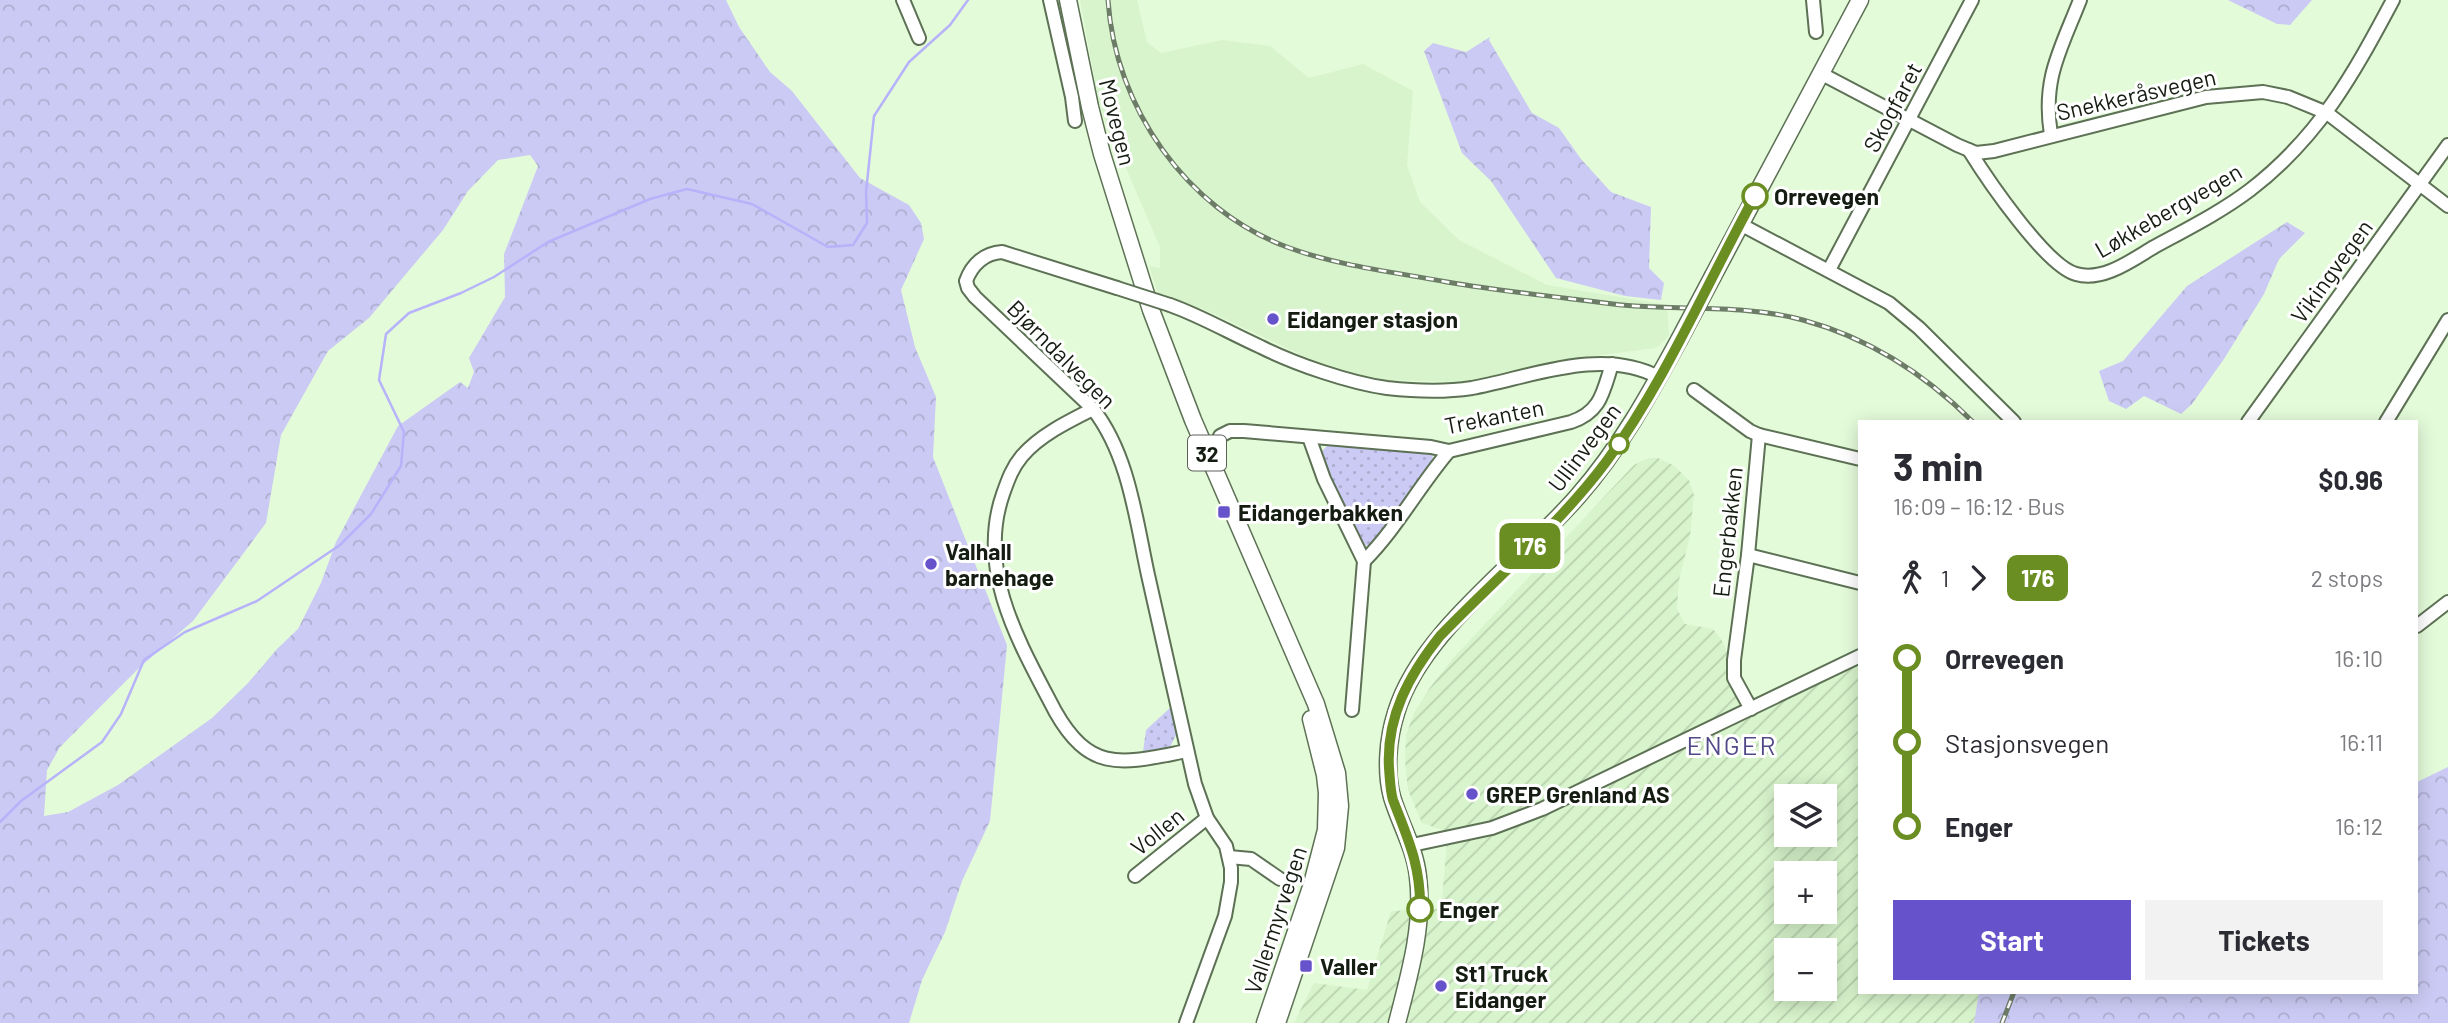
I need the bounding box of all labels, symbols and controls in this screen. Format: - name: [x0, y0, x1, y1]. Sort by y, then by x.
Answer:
- street label: Skogfaret: [1857, 57, 1927, 157]
- street label: Snekkeråsvegen: [2053, 62, 2219, 126]
- street label: Movegen: [1094, 76, 1142, 168]
- street label: Løkkebergvegen: [2090, 157, 2246, 263]
- place label: Orrevegen: [1774, 182, 1879, 210]
- marker: Orrevegen: [1742, 183, 1768, 209]
- street label: Vikingvegen: [2284, 214, 2378, 328]
- street label: Bjørndalvegen: [1002, 294, 1122, 414]
- place label: Eidanger stasjon: [1287, 305, 1458, 333]
- marker: Eidanger stasjon: [1265, 311, 1281, 327]
- street label: Trekanten: [1442, 393, 1546, 439]
- street label: Ullinvegen: [1542, 397, 1626, 497]
- unlabelled marker: [1609, 434, 1629, 454]
- road number: 32: [1188, 435, 1226, 470]
- text: 3 min: [1893, 443, 1983, 489]
- text: $0.96: [2319, 464, 2383, 495]
- street label: Engerbakken: [1706, 465, 1748, 599]
- text: 16:09 – 16:12 · Bus: [1893, 492, 2065, 520]
- place label: Eidangerbakken: [1238, 498, 1403, 526]
- marker: Eidangerbakken: [1216, 504, 1232, 520]
- line badge: 176: [1490, 523, 1570, 569]
- text: 176: [1513, 531, 1547, 560]
- place label: Valhall barnehage: [945, 537, 1054, 591]
- marker: Valhall barnehage: [923, 556, 939, 572]
- icon: walk: [1893, 559, 1931, 597]
- icon: forward: [1959, 559, 1997, 597]
- text: 176: [2021, 563, 2054, 592]
- text: 1: [1941, 564, 1949, 592]
- text: 2 stops: [2311, 564, 2383, 592]
- text: Orrevegen: [1945, 643, 2064, 674]
- text: 16:10: [2334, 644, 2383, 672]
- text: Stasjonsvegen: [1945, 727, 2109, 758]
- text: 16:11: [2339, 728, 2383, 756]
- district label: ENGER: [1687, 729, 1777, 760]
- place label: GREP Grenland AS: [1486, 780, 1670, 808]
- map controls: [1774, 784, 1837, 1001]
- button: layers: [1774, 784, 1837, 847]
- marker: GREP Grenland AS: [1464, 786, 1480, 802]
- street label: Vollen: [1125, 801, 1189, 861]
- text: Enger: [1945, 811, 2013, 842]
- text: 16:12: [2335, 812, 2383, 840]
- street label: Vallermyrvegen: [1238, 843, 1312, 997]
- button: +: [1774, 861, 1837, 924]
- place label: Enger: [1439, 895, 1499, 923]
- marker: Enger: [1407, 896, 1433, 922]
- button: Start: [1893, 900, 2131, 980]
- button: Tickets: [2145, 900, 2383, 980]
- button: −: [1774, 938, 1837, 1001]
- place label: Valler: [1320, 952, 1378, 980]
- marker: Valler: [1298, 958, 1314, 974]
- place label: St1 Truck Eidanger: [1455, 959, 1548, 1013]
- marker: St1 Truck Eidanger: [1433, 978, 1449, 994]

